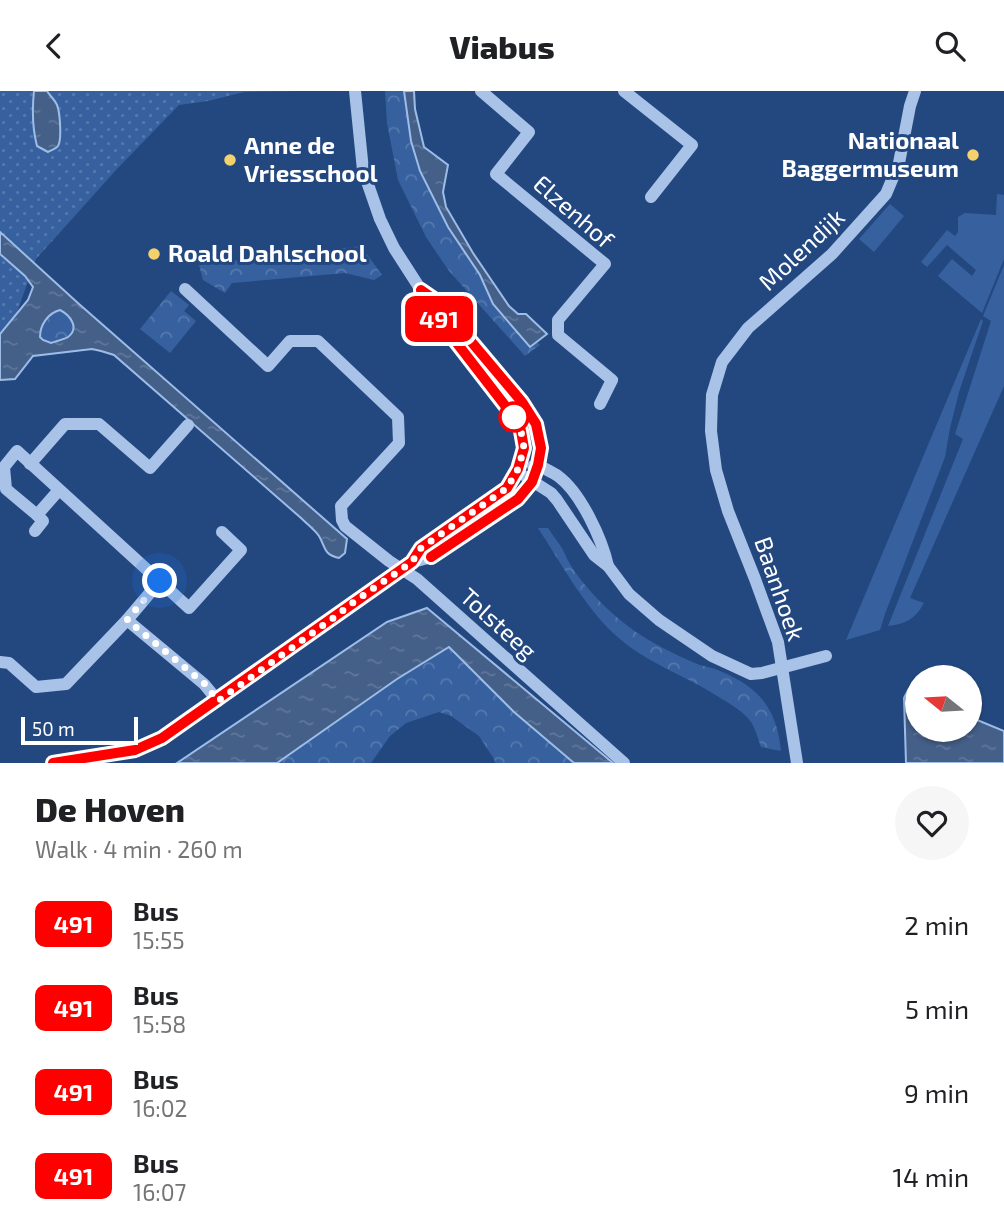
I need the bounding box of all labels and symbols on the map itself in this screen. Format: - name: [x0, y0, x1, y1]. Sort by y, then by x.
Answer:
- place label: Nationaal Baggermuseum: [781, 125, 959, 182]
- place label: Anne de Vriesschool: [244, 130, 378, 187]
- marker: Nationaal Baggermuseum: [965, 147, 981, 163]
- marker: Anne de Vriesschool: [222, 152, 238, 168]
- street label: Elzenhof: [528, 168, 620, 254]
- street label: Molendijk: [752, 202, 850, 296]
- place label: Roald Dahlschool: [168, 238, 367, 267]
- marker: Roald Dahlschool: [146, 246, 162, 262]
- line badge: 491: [399, 296, 479, 342]
- unlabelled marker: [499, 402, 529, 432]
- street label: Baanhoek: [749, 533, 812, 644]
- your location: [142, 563, 177, 598]
- street label: Tolsteeg: [455, 581, 543, 665]
- north arrow: [905, 665, 982, 742]
- scale bar: [21, 714, 138, 746]

